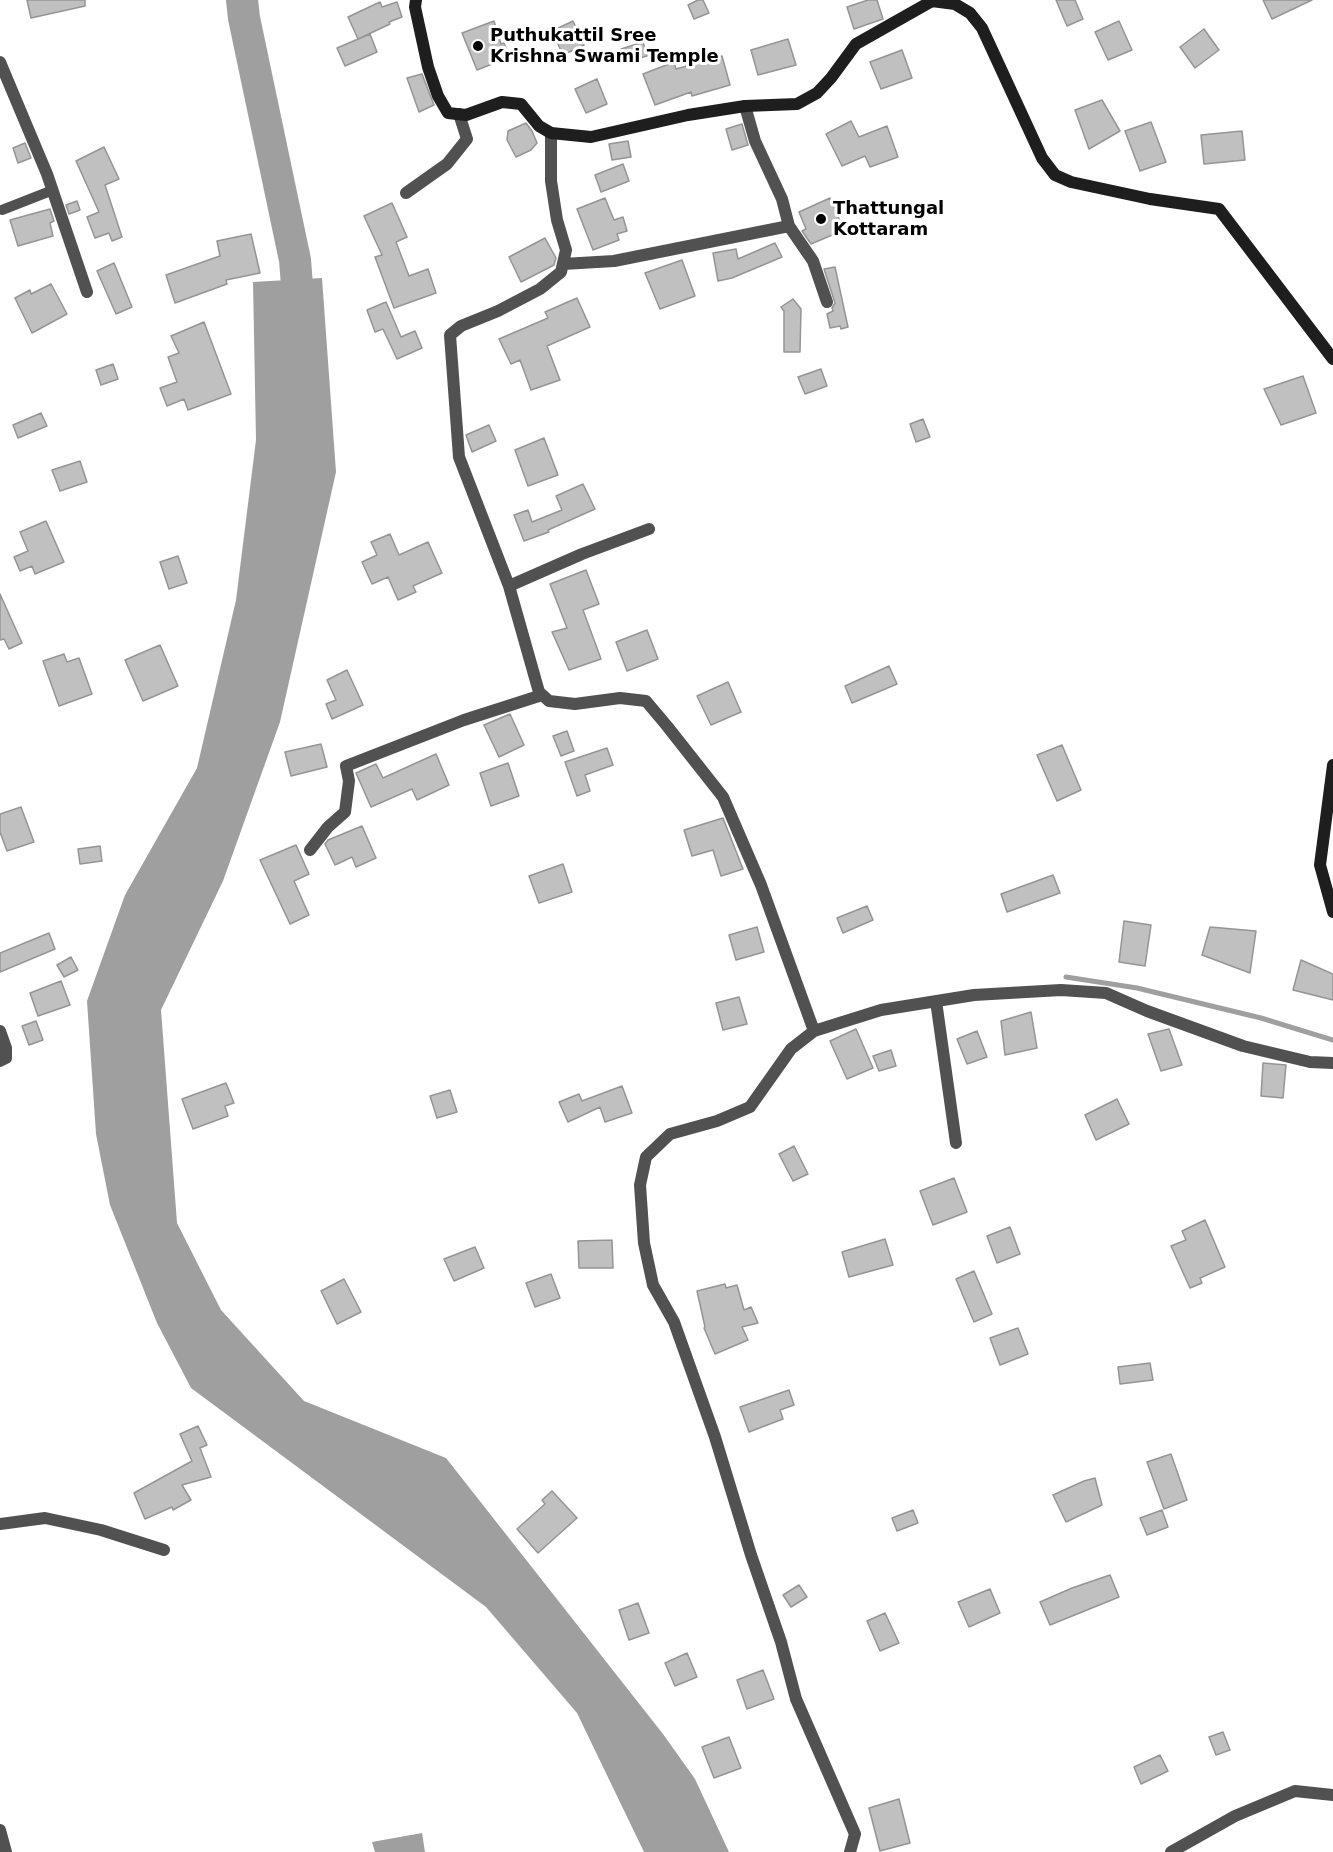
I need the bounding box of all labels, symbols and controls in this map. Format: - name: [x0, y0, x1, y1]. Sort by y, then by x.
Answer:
- place label: Puthukattil Sree Krishna Swami Temple: [490, 25, 719, 68]
- marker: Puthukattil Sree Krishna Swami Temple: [471, 39, 485, 53]
- place label: Thattungal Kottaram: [833, 198, 944, 240]
- marker: Thattungal Kottaram: [814, 212, 828, 226]

